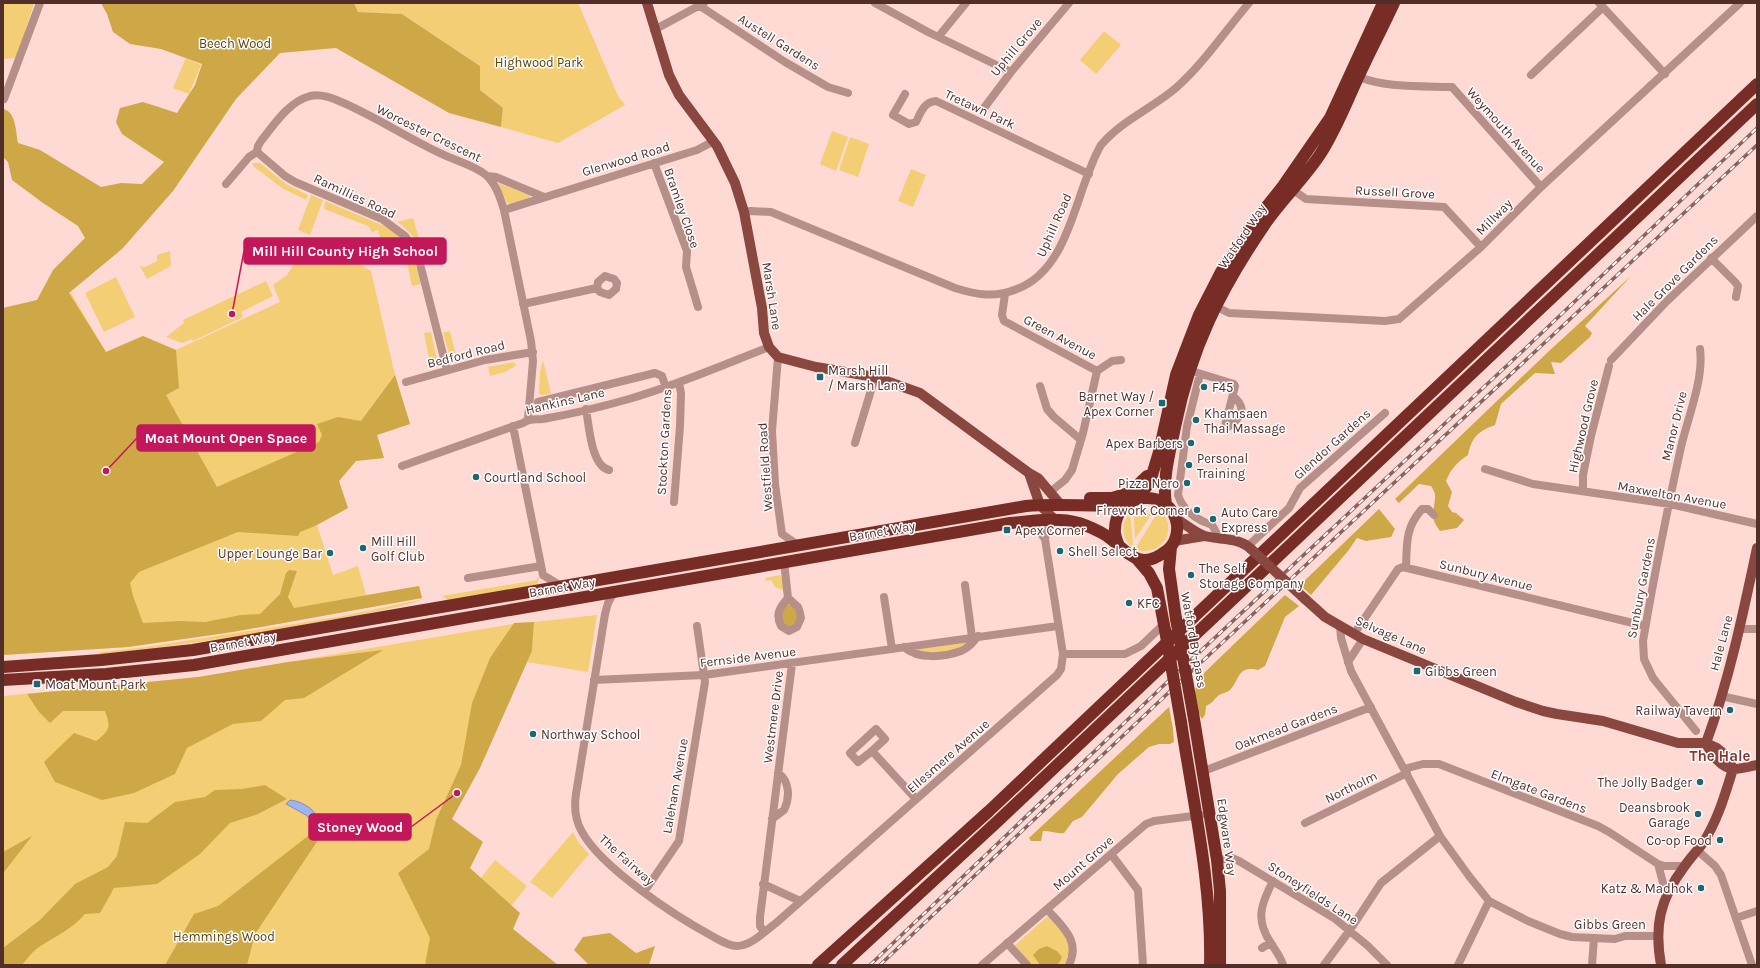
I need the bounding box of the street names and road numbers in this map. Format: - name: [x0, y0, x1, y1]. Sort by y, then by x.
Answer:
- street label: Austell Gardens: [735, 11, 823, 73]
- street label: Uphill Grove: [987, 15, 1045, 79]
- street label: Weymouth Avenue: [1464, 84, 1548, 176]
- street label: Tretawn Park: [943, 86, 1017, 132]
- street label: Worcester Crescent: [374, 101, 484, 165]
- street label: Glenwood Road: [580, 139, 672, 179]
- street label: Bramley Close: [661, 166, 703, 250]
- street label: Ramillies Road: [312, 170, 398, 222]
- street label: Russell Grove: [1355, 182, 1436, 202]
- street label: Uphill Road: [1033, 191, 1075, 259]
- street label: Millway: [1473, 196, 1515, 238]
- street label: Watford Way: [1215, 201, 1269, 271]
- street label: Hale Grove Gardens: [1629, 232, 1721, 324]
- street label: Marsh Lane: [759, 261, 785, 331]
- street label: Green Avenue: [1021, 312, 1099, 363]
- street label: Bedford Road: [426, 337, 506, 371]
- street label: Highwood Grove: [1565, 377, 1601, 474]
- street label: Hankins Lane: [524, 385, 606, 417]
- street label: Stockton Gardens: [654, 388, 674, 495]
- street label: Manor Drive: [1658, 389, 1690, 462]
- street label: Glendor Gardens: [1290, 405, 1374, 483]
- street label: Westfield Road: [754, 422, 776, 512]
- street label: Maxwelton Avenue: [1616, 478, 1728, 512]
- street label: Barnet Way: [848, 518, 916, 544]
- street label: Sunbury Gardens: [1624, 536, 1658, 640]
- street label: Sunbury Avenue: [1438, 556, 1535, 594]
- street label: Barnet Way: [528, 574, 596, 600]
- street label: Watford By-pass: [1178, 591, 1210, 689]
- street label: Selvage Lane: [1353, 613, 1429, 658]
- street label: Hale Lane: [1706, 613, 1736, 672]
- street label: Barnet Way: [209, 629, 277, 655]
- street label: Fernside Avenue: [699, 644, 797, 670]
- street label: Westmere Drive: [760, 669, 786, 764]
- street label: Oakmead Gardens: [1232, 700, 1340, 754]
- street label: Ellesmere Avenue: [904, 716, 992, 796]
- street label: Laleham Avenue: [659, 737, 691, 835]
- street label: Elmgate Gardens: [1489, 766, 1589, 816]
- street label: Northolm: [1322, 768, 1380, 806]
- street label: Edgware Way: [1214, 797, 1240, 877]
- street label: The Fairway: [596, 831, 658, 889]
- street label: Mount Grove: [1050, 832, 1117, 893]
- street label: Stoneyfields Lane: [1265, 858, 1361, 928]
- street label: Gibbs Green: [1574, 917, 1646, 932]

